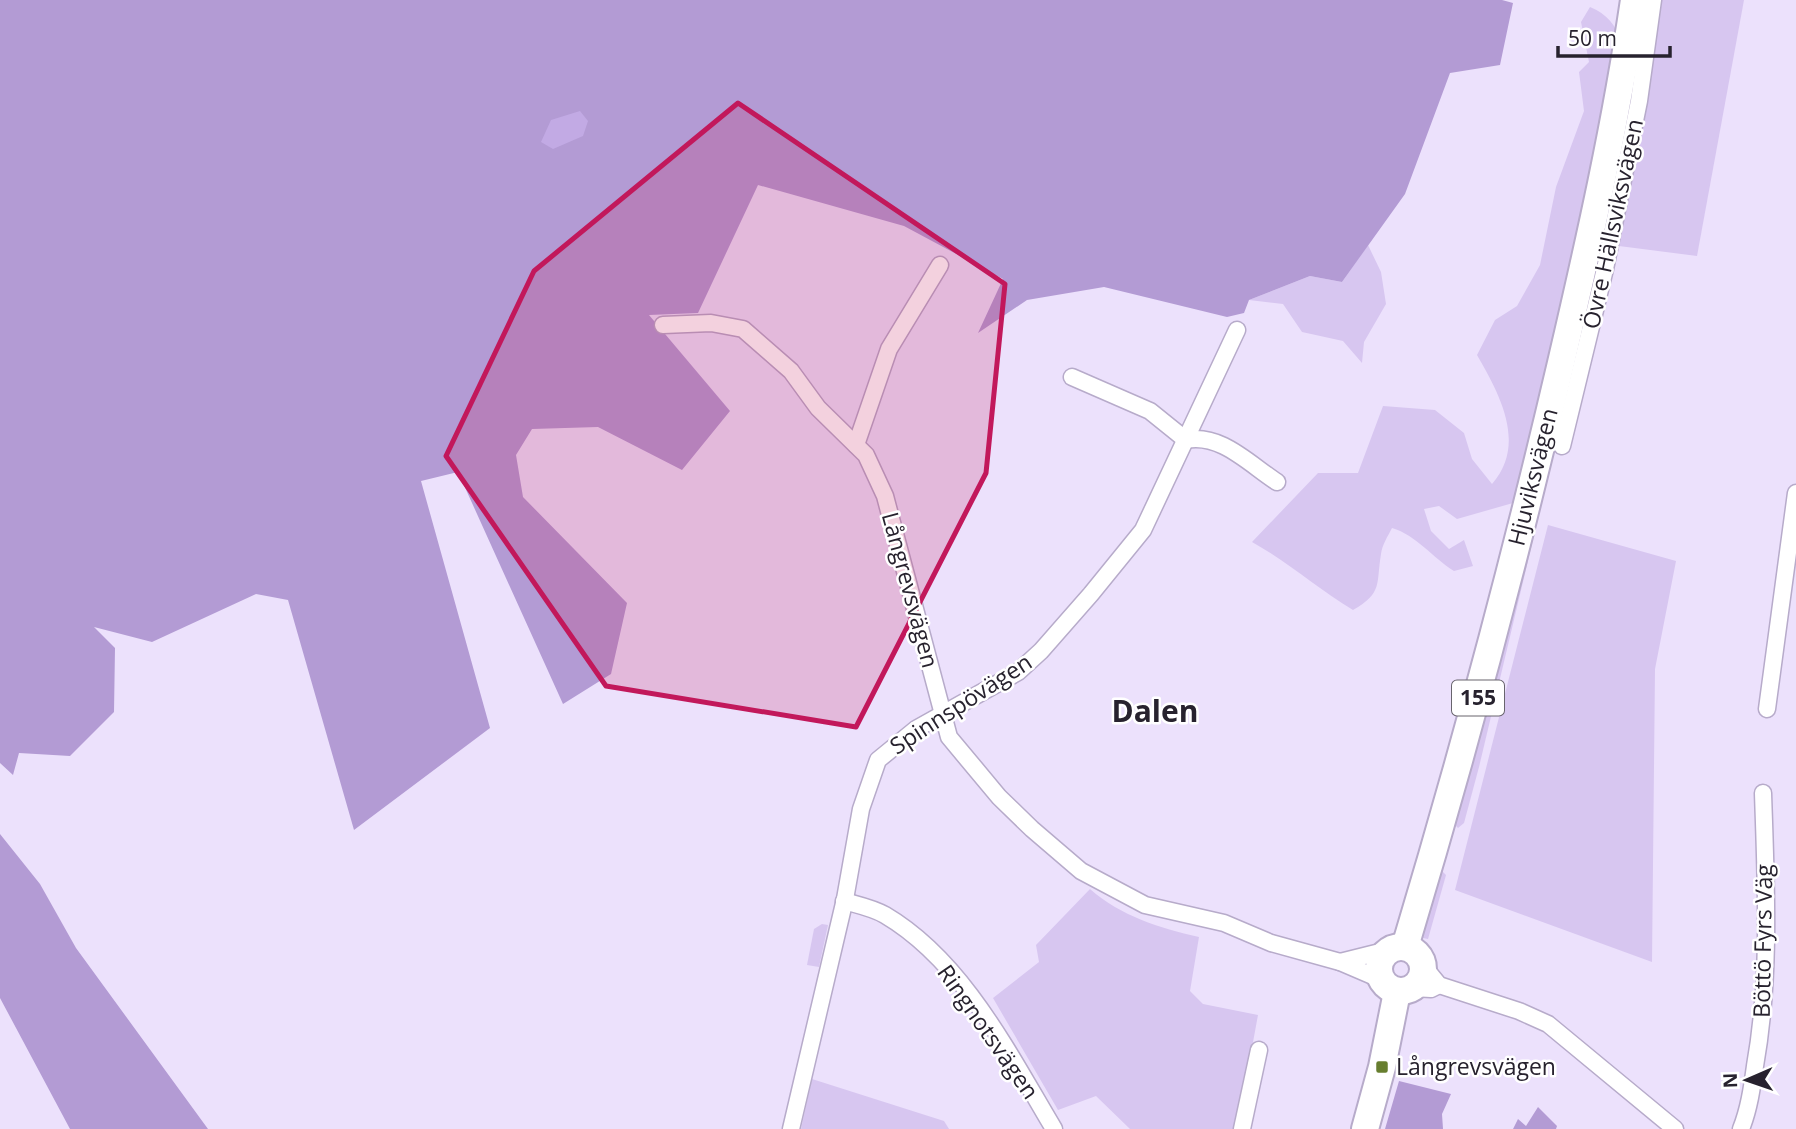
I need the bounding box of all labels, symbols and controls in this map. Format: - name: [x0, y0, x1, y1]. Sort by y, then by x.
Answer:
- scale bar: [1558, 14, 1670, 58]
- text: 50 m: [1568, 24, 1617, 52]
- street label: Övre Hällsviksvägen: [1574, 116, 1650, 332]
- street label: Hjuviksvägen: [1499, 404, 1565, 549]
- street label: Långrevsvägen: [875, 508, 947, 671]
- street label: Spinnspövägen: [883, 645, 1038, 761]
- road number: 155: [1452, 680, 1504, 716]
- district label: Dalen: [1112, 690, 1198, 731]
- street label: Böttö Fyrs Väg: [1745, 863, 1779, 1018]
- street label: Ringnotsvägen: [931, 958, 1047, 1105]
- north arrow: [1712, 1045, 1782, 1115]
- place label: Långrevsvägen: [1396, 1050, 1556, 1082]
- marker: Långrevsvägen: [1374, 1059, 1390, 1075]
- text: N: [1717, 1072, 1743, 1089]

